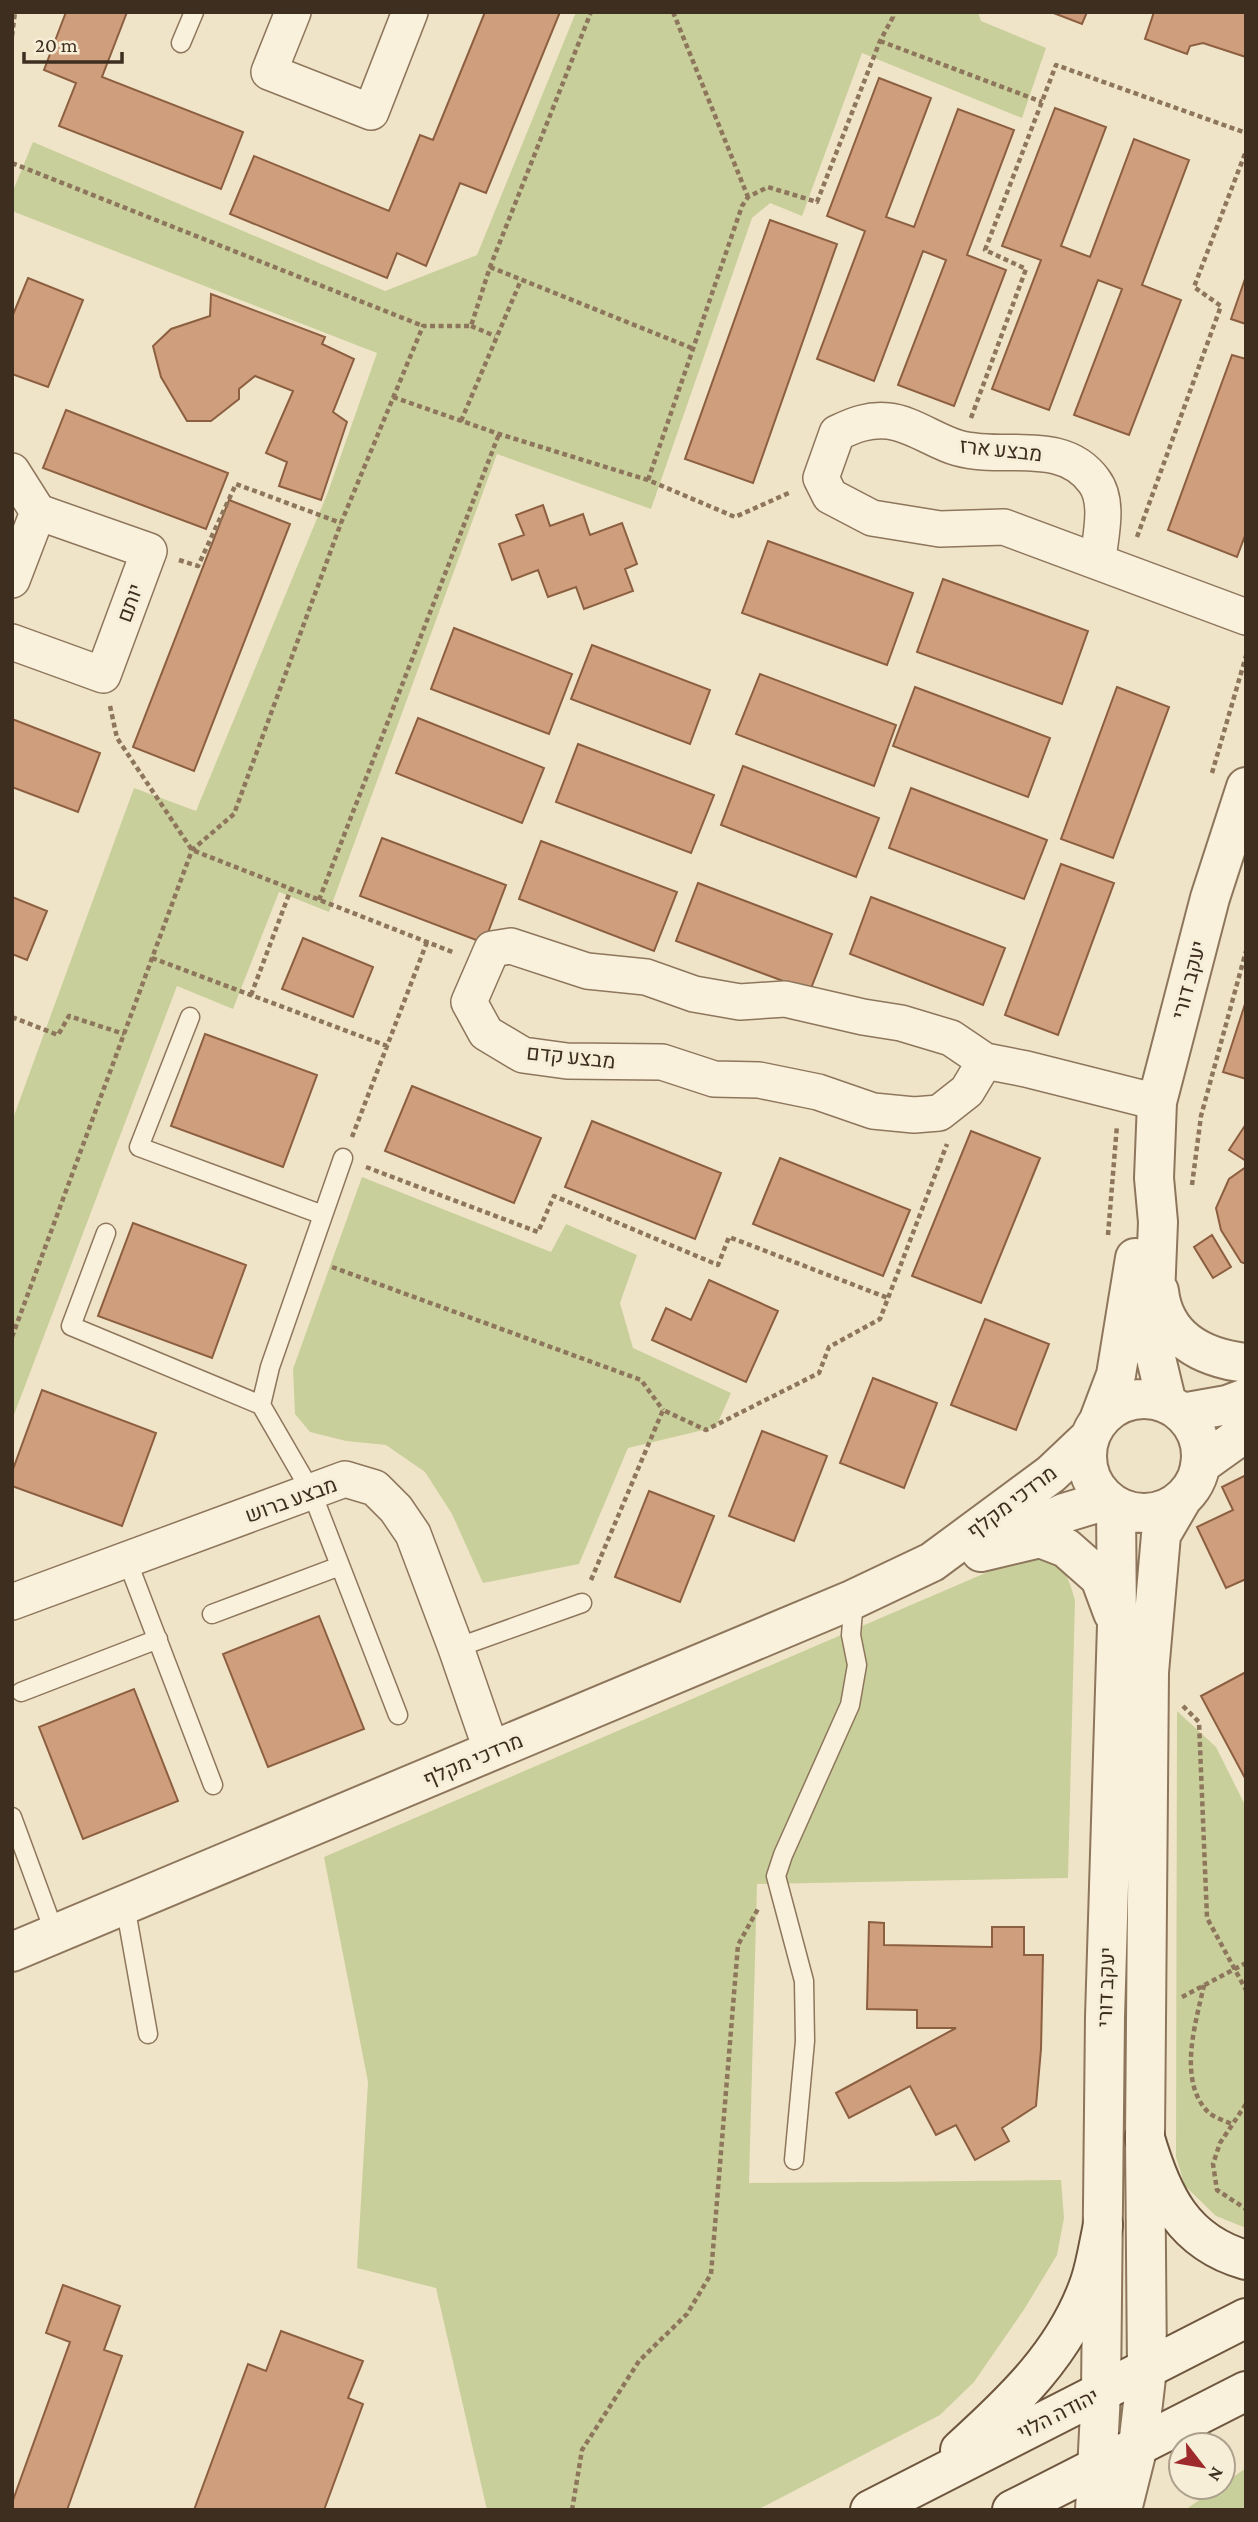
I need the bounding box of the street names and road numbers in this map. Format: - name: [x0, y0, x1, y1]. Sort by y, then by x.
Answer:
- street label: מבצע ארז: [958, 434, 1044, 466]
- street label: יותם: [112, 581, 148, 625]
- street label: יעקב דורי: [1167, 938, 1211, 1022]
- street label: מבצע קדם: [525, 1040, 617, 1074]
- street label: מרדכי מקלף: [963, 1461, 1061, 1543]
- street label: מבצע ברוש: [242, 1472, 340, 1528]
- street label: מרדכי מקלף: [420, 1728, 526, 1792]
- street label: יעקב דורי: [1093, 1946, 1119, 2028]
- street label: יהודה הלוי: [1013, 2383, 1103, 2445]

